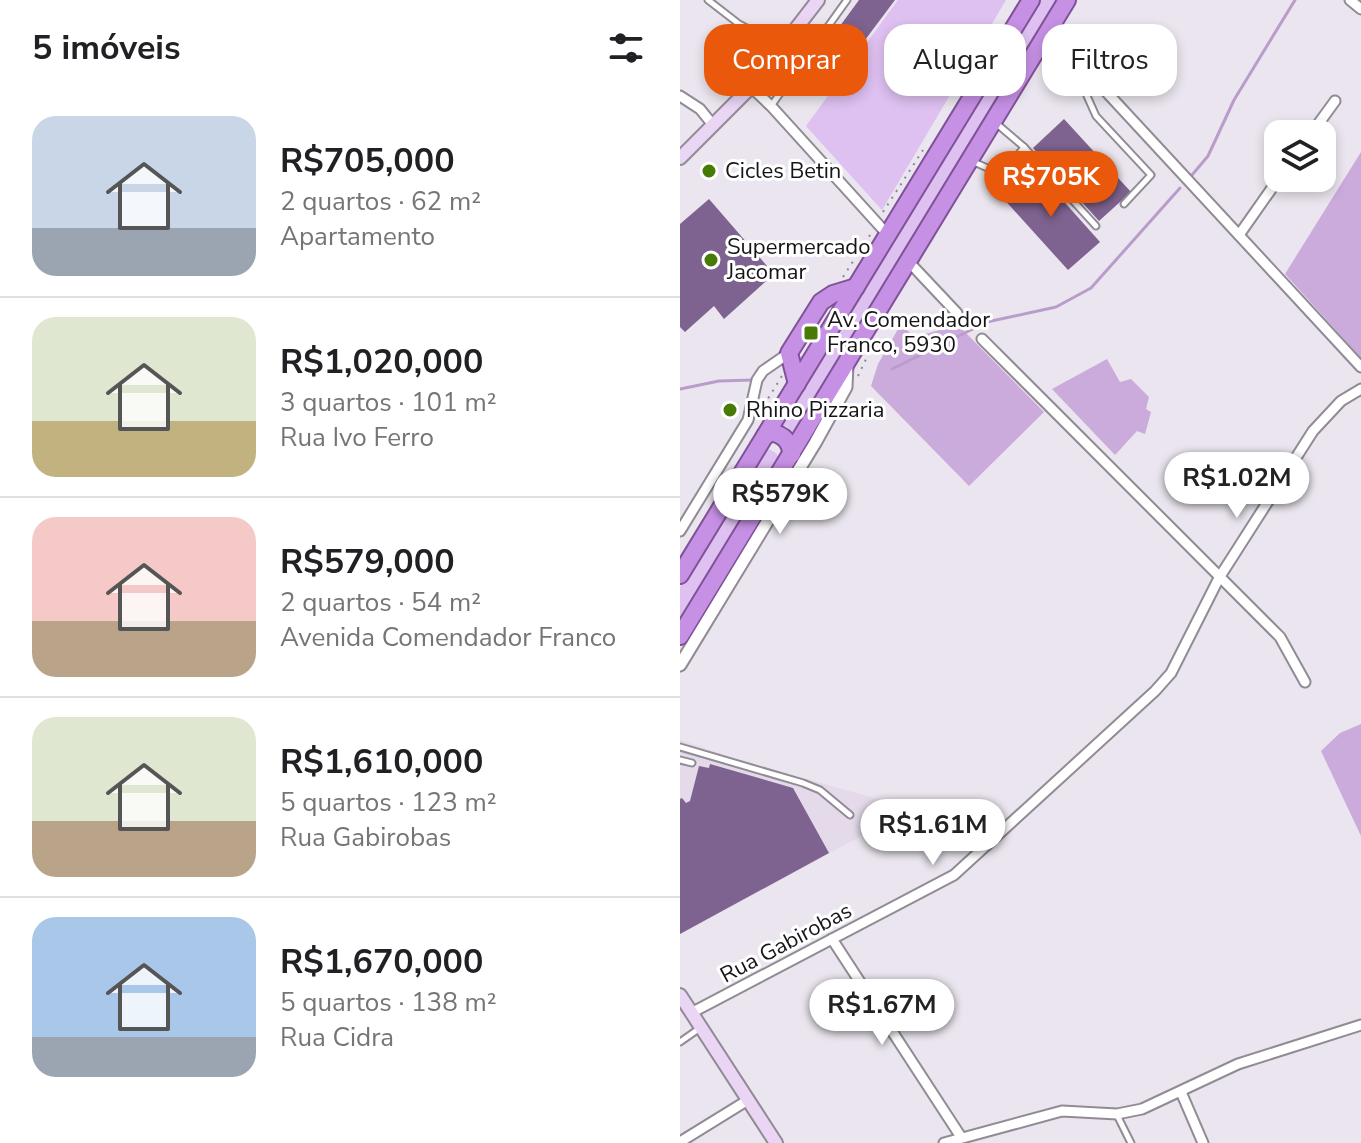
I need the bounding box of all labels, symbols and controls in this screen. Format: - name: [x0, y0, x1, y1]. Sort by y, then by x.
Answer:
- chip: Comprar: [704, 24, 868, 96]
- chip: Alugar: [884, 24, 1026, 96]
- chip: Filtros: [1042, 24, 1177, 96]
- text: 5 imóveis: [32, 25, 181, 71]
- icon: filters: [604, 26, 648, 70]
- map controls: [1264, 120, 1336, 192]
- button: layers: [1264, 120, 1336, 192]
- text: R$705,000: [280, 138, 455, 184]
- icon: home: [96, 148, 192, 244]
- pin: R$705K: [986, 151, 1116, 219]
- place label: Cicles Betin: [725, 156, 841, 186]
- text: R$705K: [1002, 159, 1100, 194]
- marker: Cicles Betin: [700, 162, 718, 180]
- text: 2 quartos · 62 m²: [280, 184, 481, 219]
- text: Apartamento: [280, 219, 435, 254]
- place label: Supermercado Jacomar: [726, 232, 870, 287]
- marker: Supermercado Jacomar: [702, 251, 720, 269]
- place label: Av. Comendador Franco, 5930: [827, 305, 990, 360]
- marker: Av. Comendador Franco, 5930: [802, 324, 820, 342]
- text: R$1,020,000: [280, 339, 483, 385]
- icon: home: [96, 349, 192, 445]
- text: 3 quartos · 101 m²: [280, 385, 497, 420]
- place label: Rhino Pizzaria: [746, 395, 884, 425]
- marker: Rhino Pizzaria: [721, 401, 739, 419]
- text: Rua Ivo Ferro: [280, 420, 434, 455]
- pin: R$1.02M: [1163, 452, 1311, 520]
- text: R$1.02M: [1182, 460, 1292, 495]
- pin: R$579K: [715, 468, 845, 536]
- text: R$579K: [731, 476, 829, 511]
- text: R$579,000: [280, 539, 455, 585]
- icon: home: [96, 549, 192, 645]
- text: 2 quartos · 54 m²: [280, 585, 481, 620]
- text: Avenida Comendador Franco: [280, 620, 616, 655]
- text: R$1,610,000: [280, 739, 483, 785]
- icon: home: [96, 749, 192, 845]
- text: 5 quartos · 123 m²: [280, 785, 497, 820]
- pin: R$1.61M: [859, 799, 1007, 867]
- text: R$1.61M: [878, 807, 988, 842]
- text: Rua Gabirobas: [280, 820, 451, 855]
- street label: Rua Gabirobas: [715, 896, 857, 990]
- text: R$1,670,000: [280, 939, 483, 985]
- icon: home: [96, 949, 192, 1045]
- pin: R$1.67M: [808, 979, 956, 1047]
- text: 5 quartos · 138 m²: [280, 985, 497, 1020]
- text: R$1.67M: [827, 987, 937, 1022]
- text: Rua Cidra: [280, 1020, 394, 1055]

